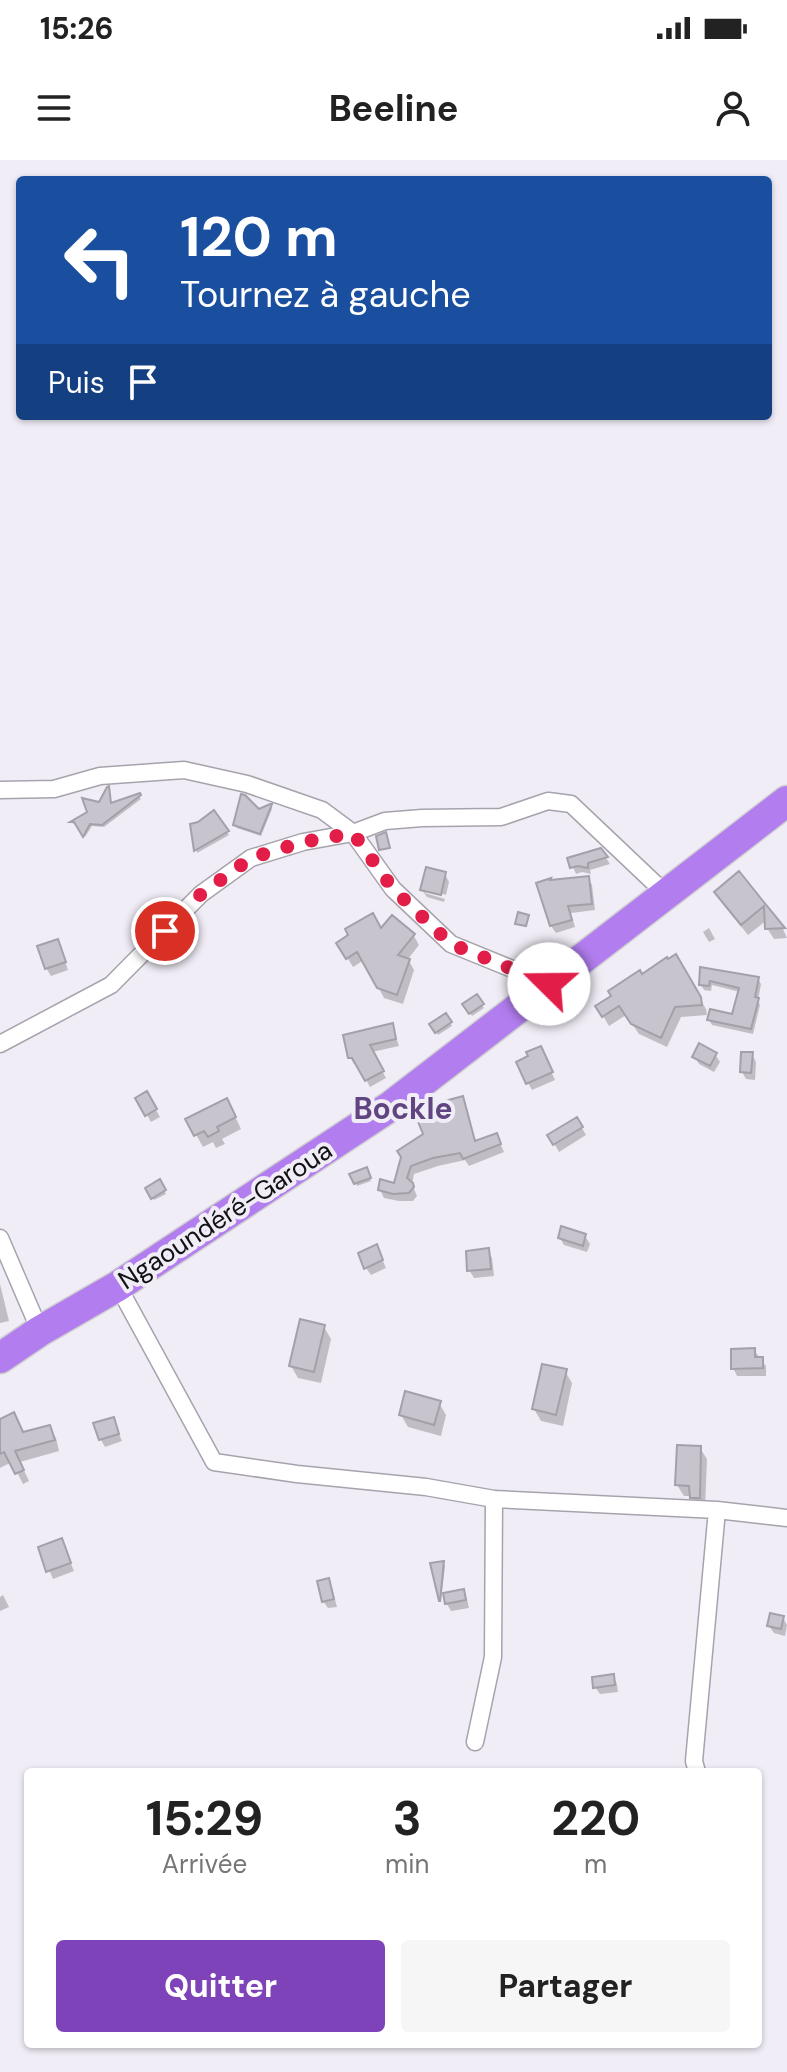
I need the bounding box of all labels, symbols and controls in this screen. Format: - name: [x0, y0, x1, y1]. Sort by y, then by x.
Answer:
- text: 15:26: [40, 9, 114, 48]
- text: Beeline: [329, 85, 458, 132]
- icon: menu: [32, 86, 76, 130]
- icon: person: [711, 86, 755, 130]
- text: 120 m: [180, 200, 338, 273]
- icon: left: [48, 208, 152, 312]
- text: Tournez à gauche: [180, 271, 471, 318]
- icon: arrive: [121, 360, 165, 404]
- text: Puis: [48, 363, 105, 402]
- pin: [131, 897, 199, 965]
- icon: arrive: [143, 909, 187, 953]
- position arrow: [507, 942, 591, 1026]
- district label: Bockle: [353, 1089, 453, 1128]
- street label: Ngaoundéré-Garoua: [112, 1133, 338, 1297]
- text: 15:29: [146, 1787, 263, 1850]
- text: 3: [393, 1787, 422, 1850]
- text: 220: [551, 1787, 640, 1850]
- text: Arrivée: [162, 1847, 247, 1881]
- text: min: [385, 1847, 429, 1881]
- text: m: [584, 1847, 607, 1881]
- button: Quitter: [56, 1940, 385, 2032]
- button: Partager: [401, 1940, 730, 2032]

